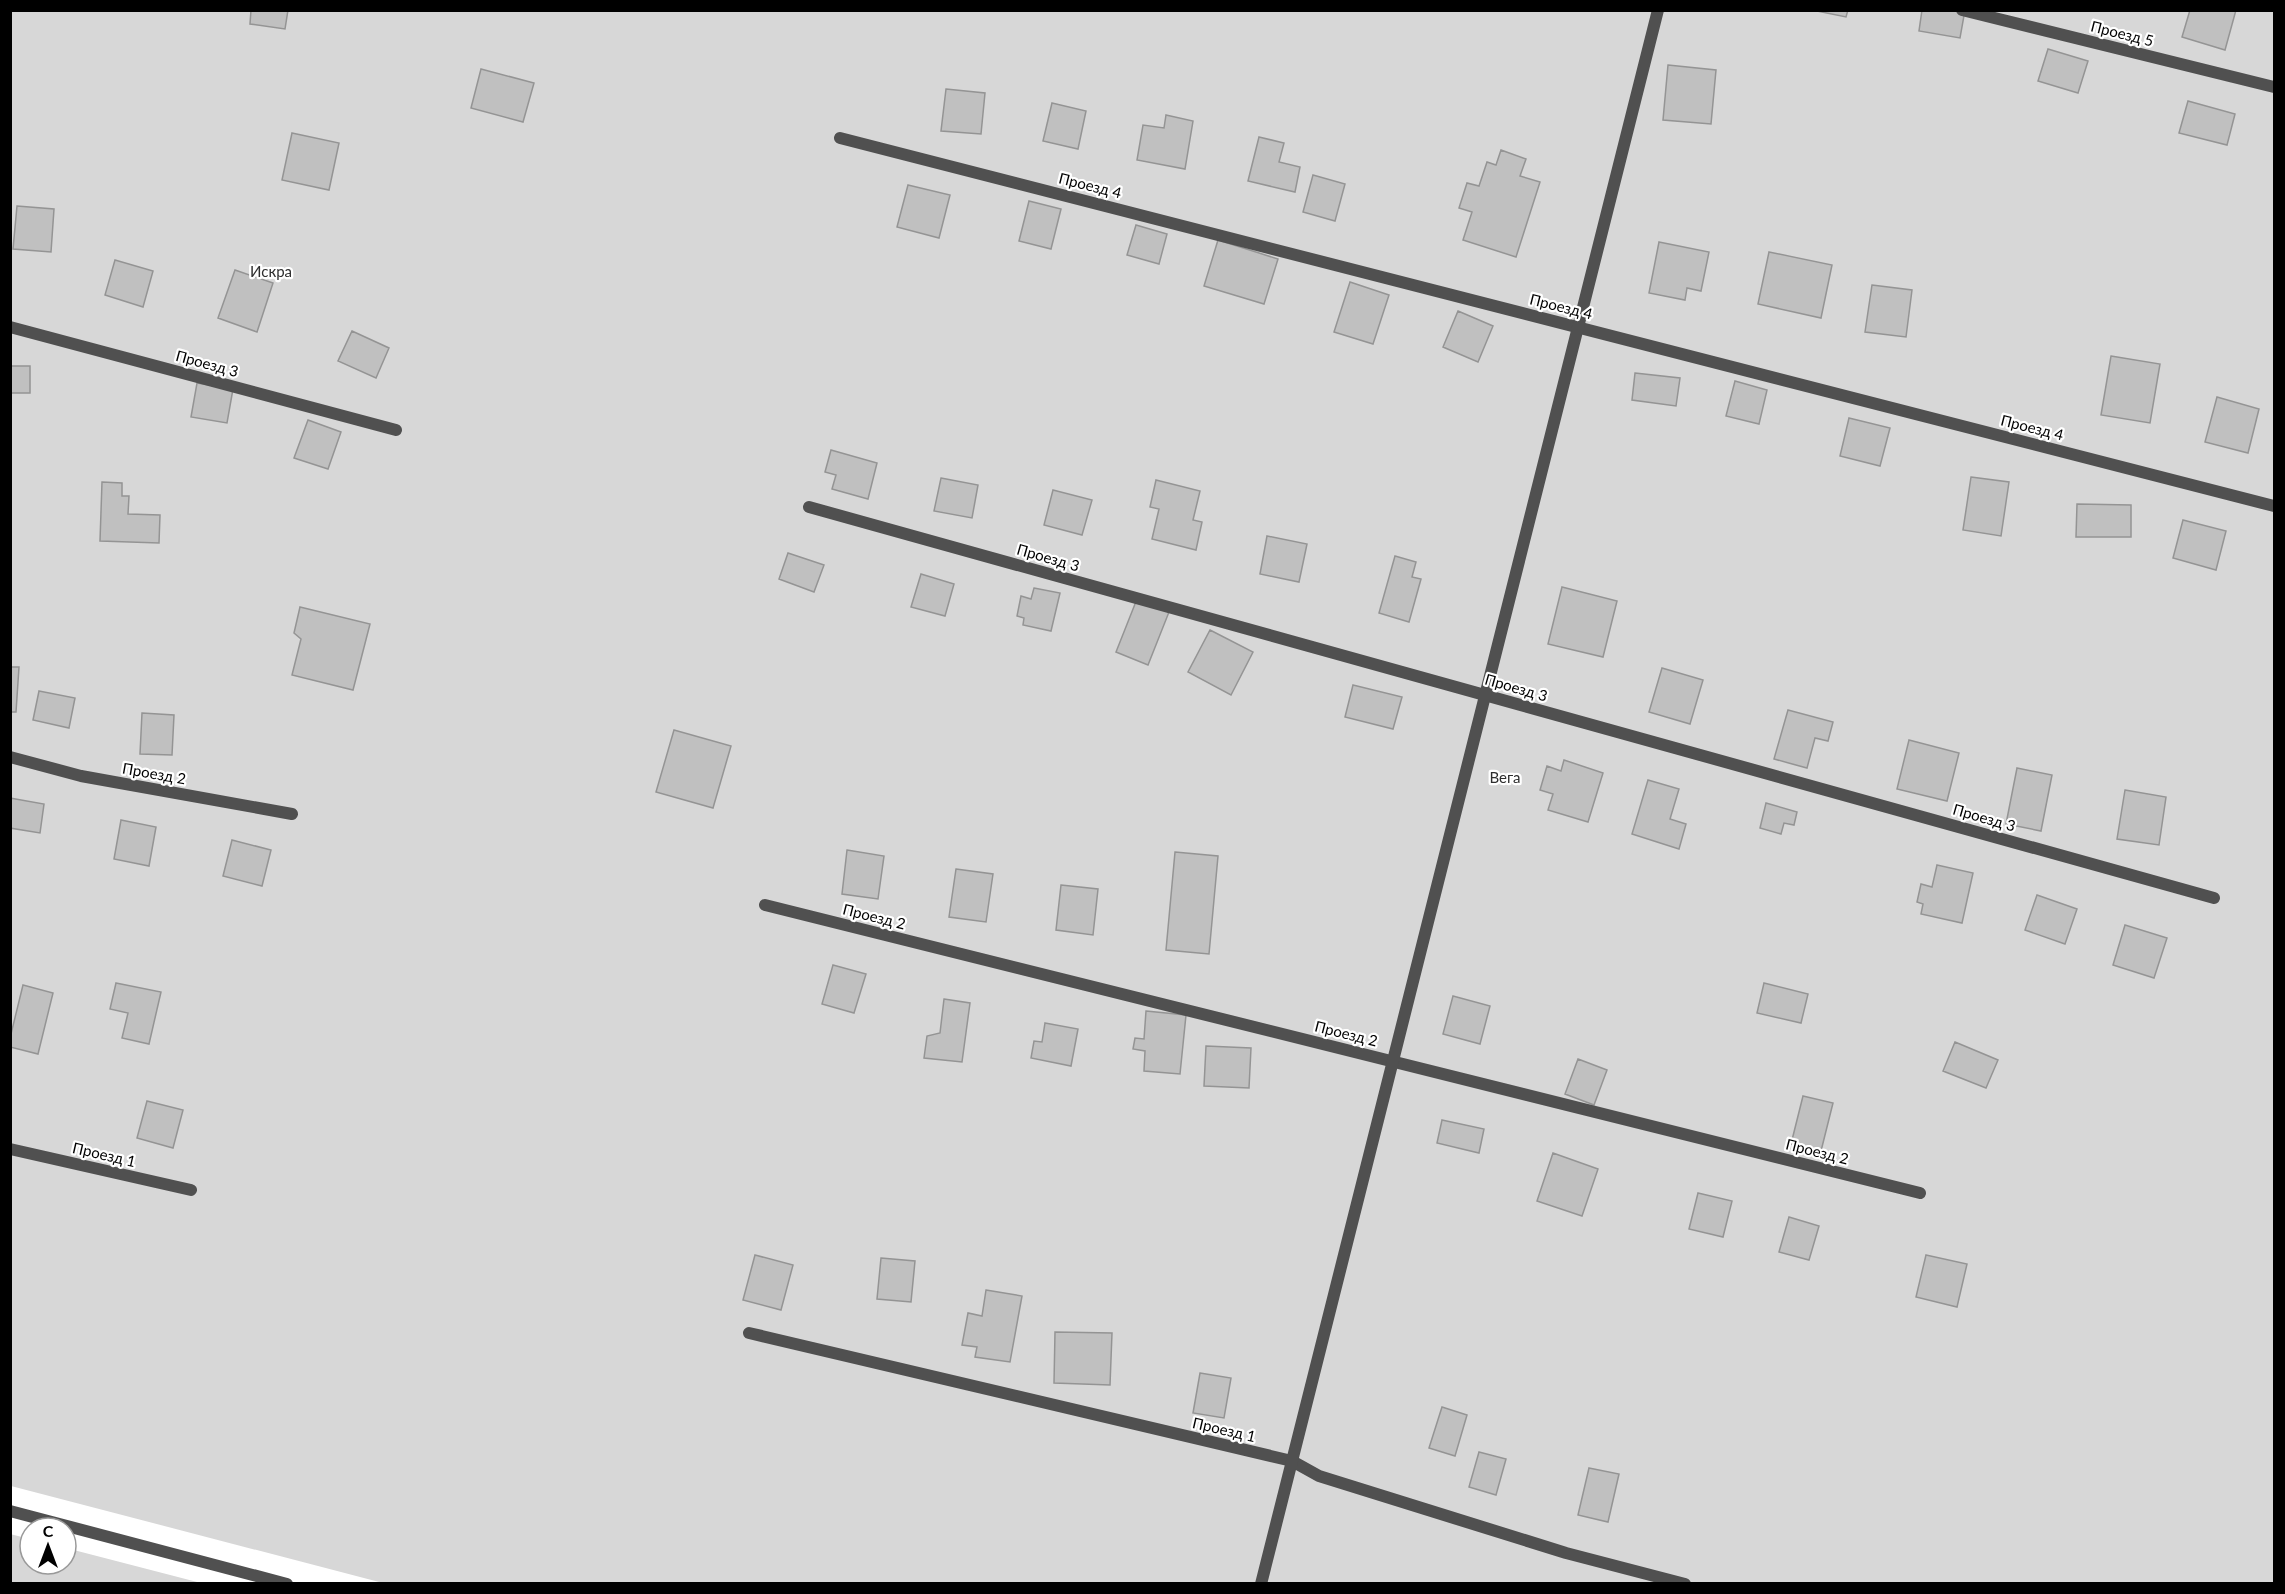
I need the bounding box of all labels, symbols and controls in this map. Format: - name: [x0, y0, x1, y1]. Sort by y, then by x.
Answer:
- street label: Проезд 5: [2089, 17, 2156, 50]
- street label: Проезд 4: [1057, 169, 1124, 202]
- park label: Искра: [250, 262, 292, 280]
- street label: Проезд 4: [1528, 290, 1595, 323]
- street label: Проезд 3: [174, 346, 241, 380]
- street label: Проезд 4: [1999, 411, 2066, 444]
- street label: Проезд 3: [1015, 540, 1082, 575]
- street label: Проезд 3: [1483, 670, 1550, 705]
- street label: Проезд 2: [121, 759, 187, 787]
- park label: Вега: [1489, 768, 1521, 786]
- street label: Проезд 3: [1951, 800, 2018, 835]
- street label: Проезд 2: [841, 900, 908, 933]
- street label: Проезд 2: [1313, 1017, 1380, 1050]
- street label: Проезд 2: [1784, 1135, 1851, 1168]
- street label: Проезд 1: [71, 1138, 138, 1170]
- street label: Проезд 1: [1191, 1413, 1258, 1445]
- north arrow: [18, 1516, 78, 1576]
- text: С: [43, 1521, 54, 1540]

